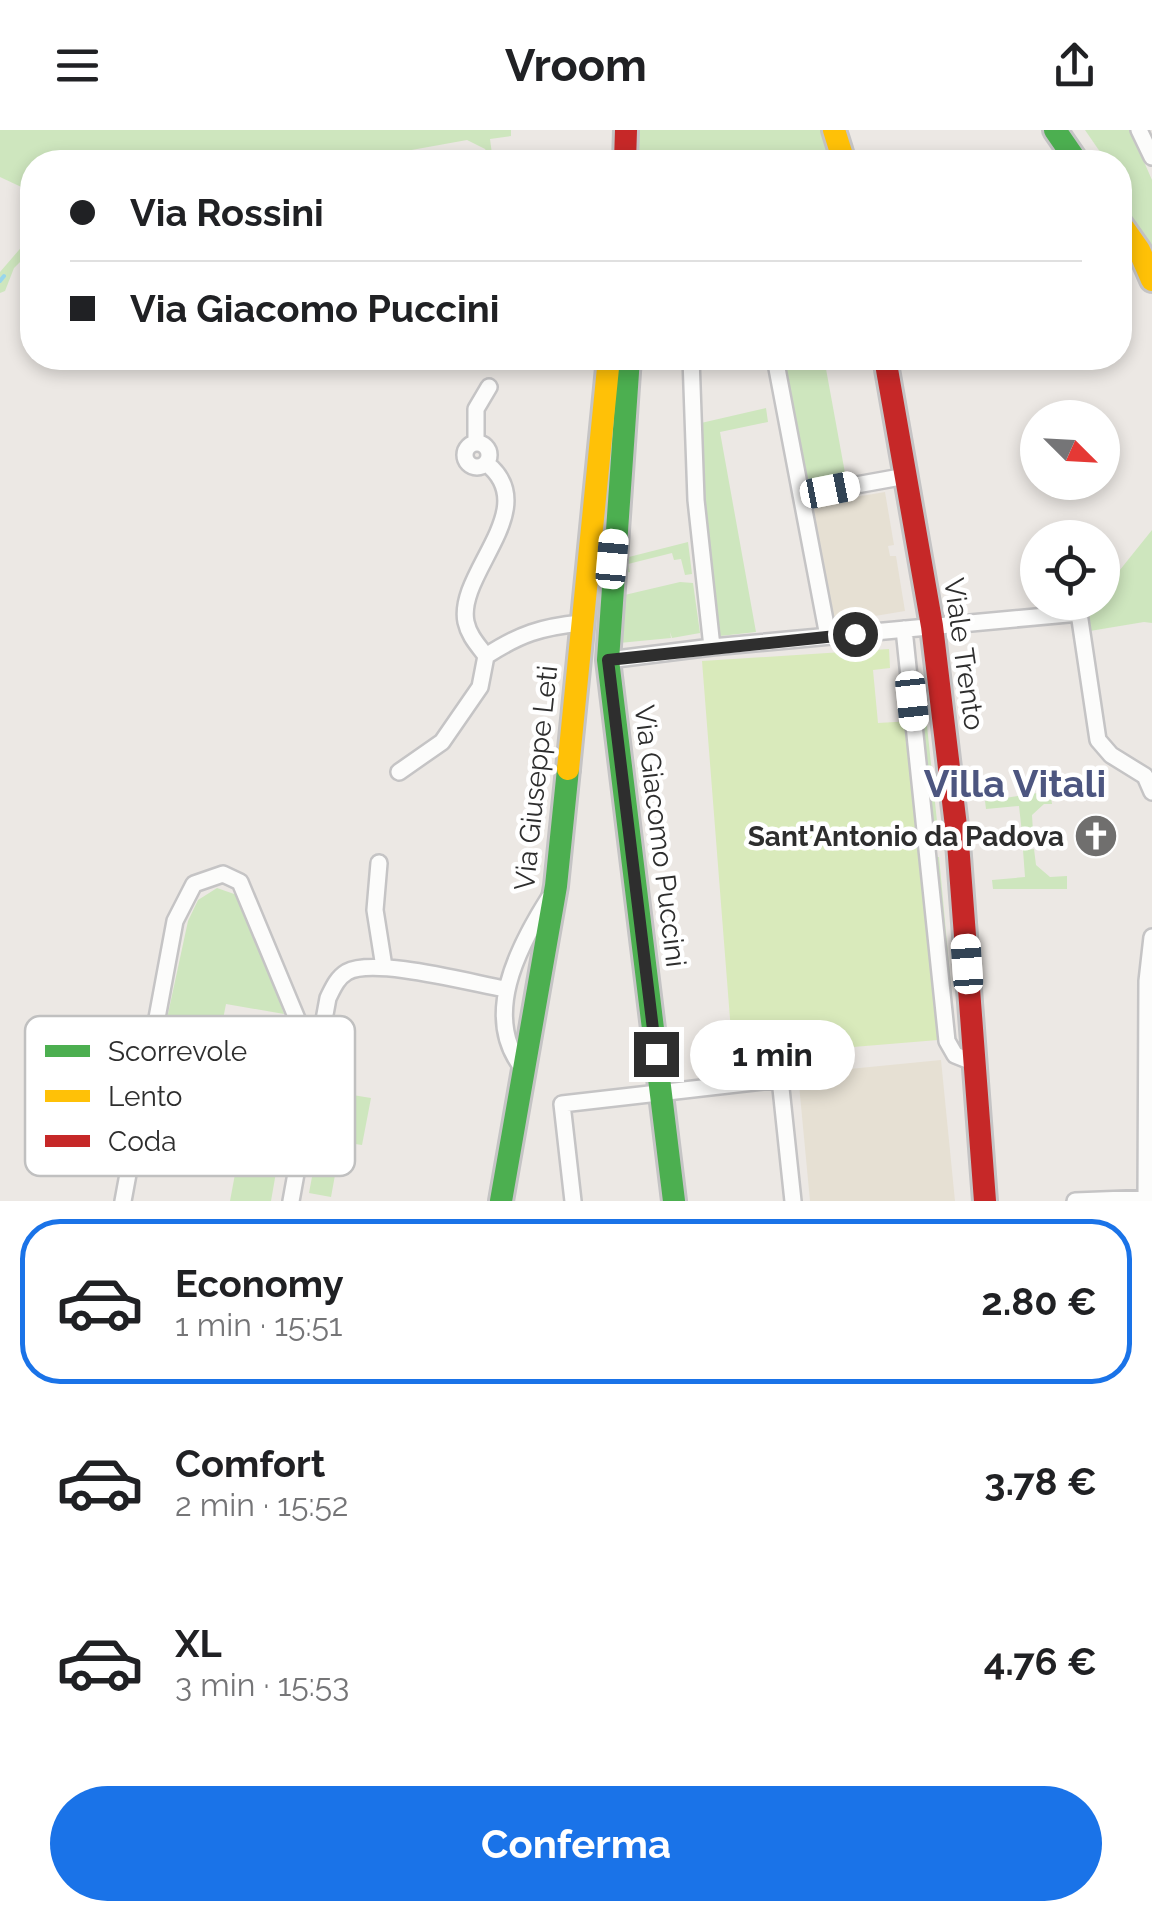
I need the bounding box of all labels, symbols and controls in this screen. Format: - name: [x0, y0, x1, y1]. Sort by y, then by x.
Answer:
- icon: menu: [50, 38, 105, 93]
- icon: share: [1047, 38, 1102, 93]
- text: Vroom: [505, 39, 647, 92]
- text: Via Rossini: [130, 190, 324, 235]
- text: Via Giacomo Puccini: [130, 286, 499, 331]
- north arrow: [1020, 400, 1120, 500]
- map controls: [1020, 400, 1120, 620]
- car: [798, 470, 862, 510]
- button: locate: [1020, 520, 1120, 620]
- car: [594, 528, 630, 590]
- street label: Viale Trento: [937, 576, 991, 732]
- route start: [833, 612, 878, 657]
- street label: Via Giuseppe Leti: [508, 664, 564, 892]
- car: [894, 670, 930, 732]
- street label: Via Giacomo Puccini: [628, 703, 692, 969]
- district label: Villa Vitali: [924, 761, 1106, 806]
- church icon: Sant'Antonio da Padova: [1073, 813, 1119, 859]
- place label: Sant'Antonio da Padova: [748, 820, 1064, 853]
- car: [950, 933, 984, 995]
- legend: [25, 1016, 355, 1176]
- callout: 1 min: [691, 1019, 856, 1089]
- route end: [634, 1032, 679, 1077]
- text: Scorrevole: [108, 1035, 247, 1068]
- text: 1 min: [732, 1036, 813, 1073]
- text: Lento: [108, 1080, 182, 1113]
- text: Coda: [108, 1125, 177, 1158]
- icon: car: [55, 1257, 145, 1347]
- text: Economy: [175, 1261, 344, 1306]
- text: 2.80 €: [981, 1279, 1097, 1324]
- text: 1 min · 15:51: [175, 1306, 343, 1343]
- icon: car: [55, 1437, 145, 1527]
- text: Comfort: [175, 1441, 325, 1486]
- text: 3.78 €: [984, 1459, 1097, 1504]
- text: 2 min · 15:52: [175, 1486, 349, 1523]
- icon: car: [55, 1617, 145, 1707]
- text: XL: [175, 1621, 222, 1666]
- text: 4.76 €: [984, 1639, 1097, 1684]
- text: 3 min · 15:53: [175, 1666, 349, 1703]
- button: Conferma: [50, 1786, 1102, 1901]

